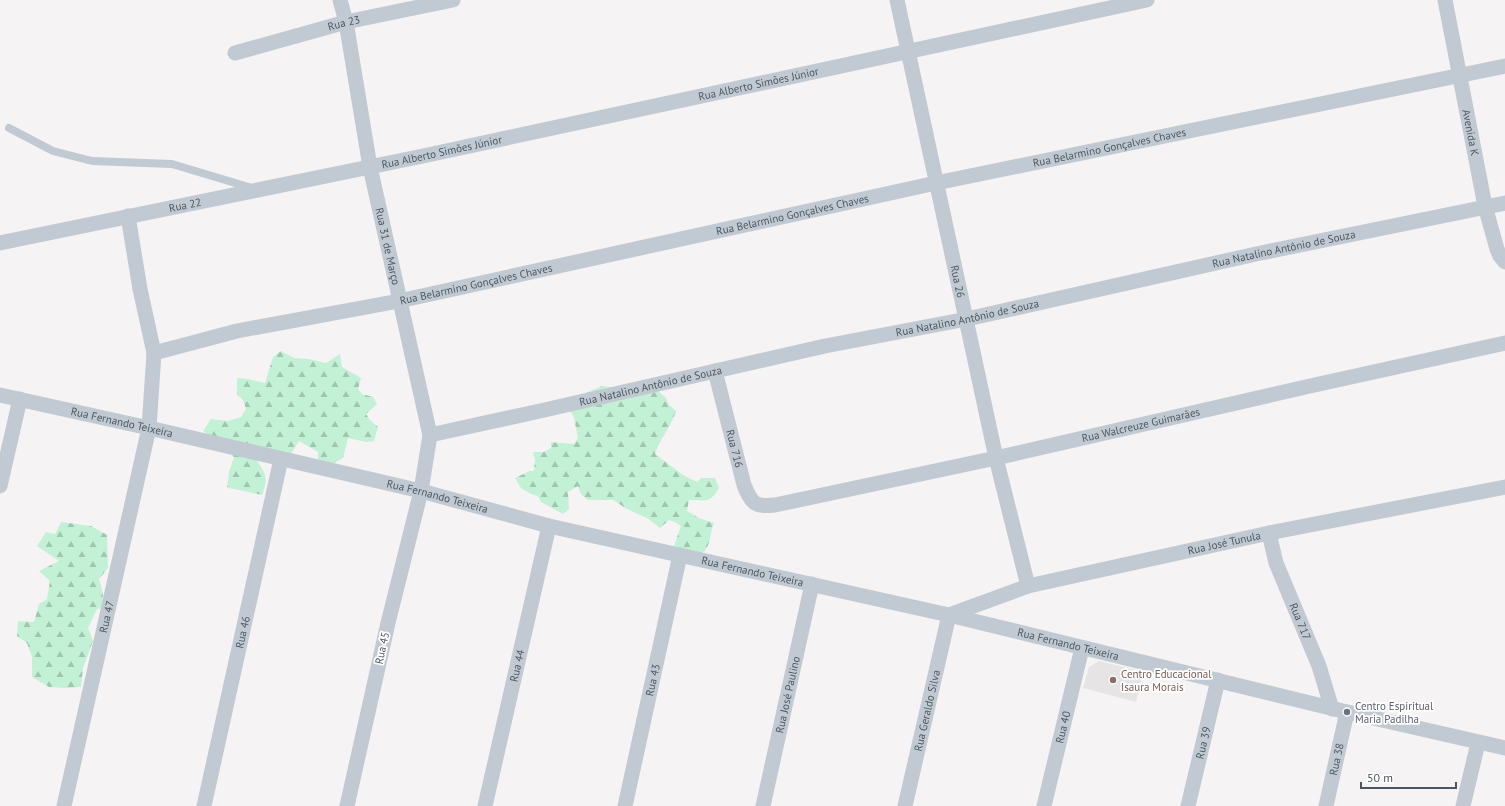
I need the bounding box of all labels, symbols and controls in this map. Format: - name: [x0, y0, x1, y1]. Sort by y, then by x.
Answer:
- street label: Rua 23: [326, 12, 361, 34]
- street label: Rua Alberto Simões Júnior: [697, 64, 820, 103]
- street label: Avenida K: [1459, 108, 1482, 157]
- street label: Rua Belarmino Gonçalves Chaves: [1032, 125, 1187, 170]
- street label: Rua Alberto Simões Júnior: [380, 132, 503, 171]
- street label: Rua Belarmino Gonçalves Chaves: [715, 191, 870, 238]
- street label: Rua 22: [168, 195, 203, 215]
- street label: Rua 31 de Março: [372, 206, 403, 286]
- street label: Rua Natalino Antônio de Souza: [1211, 227, 1357, 271]
- street label: Rua Belarmino Gonçalves Chaves: [398, 260, 554, 308]
- street label: Rua 26: [948, 264, 968, 299]
- street label: Rua Natalino Antônio de Souza: [895, 296, 1040, 339]
- street label: Rua Natalino Antônio de Souza: [578, 363, 723, 409]
- street label: Rua Fernando Teixeira: [70, 404, 174, 440]
- street label: Rua Walcreuze Guimarães: [1080, 404, 1202, 445]
- street label: Rua 716: [723, 428, 746, 469]
- street label: Rua Fernando Teixeira: [385, 476, 490, 516]
- street label: Rua José Tunula: [1186, 528, 1262, 558]
- street label: Rua Fernando Teixeira: [700, 553, 805, 589]
- street label: Rua 47: [96, 599, 117, 634]
- street label: Rua 717: [1286, 601, 1314, 642]
- street label: Rua 46: [232, 615, 253, 650]
- street label: Rua Fernando Teixeira: [1016, 625, 1120, 663]
- street label: Rua 45: [372, 631, 392, 665]
- street label: Rua 44: [507, 648, 528, 683]
- street label: Rua José Paulino: [772, 655, 803, 734]
- street label: Rua 43: [642, 662, 663, 697]
- place label: Centro Educacional Isaura Morais: [1121, 667, 1212, 694]
- street label: Rua Geraldo Silva: [911, 668, 943, 753]
- marker: Centro Educacional Isaura Morais: [1108, 675, 1118, 685]
- place label: Centro Espiritual Maria Padilha: [1355, 699, 1434, 726]
- marker: Centro Espiritual Maria Padilha: [1342, 707, 1352, 717]
- street label: Rua 40: [1052, 710, 1074, 745]
- street label: Rua 39: [1192, 725, 1214, 760]
- street label: Rua 38: [1326, 742, 1347, 777]
- scale bar: [1361, 764, 1456, 790]
- text: 50 m: [1367, 770, 1393, 785]

